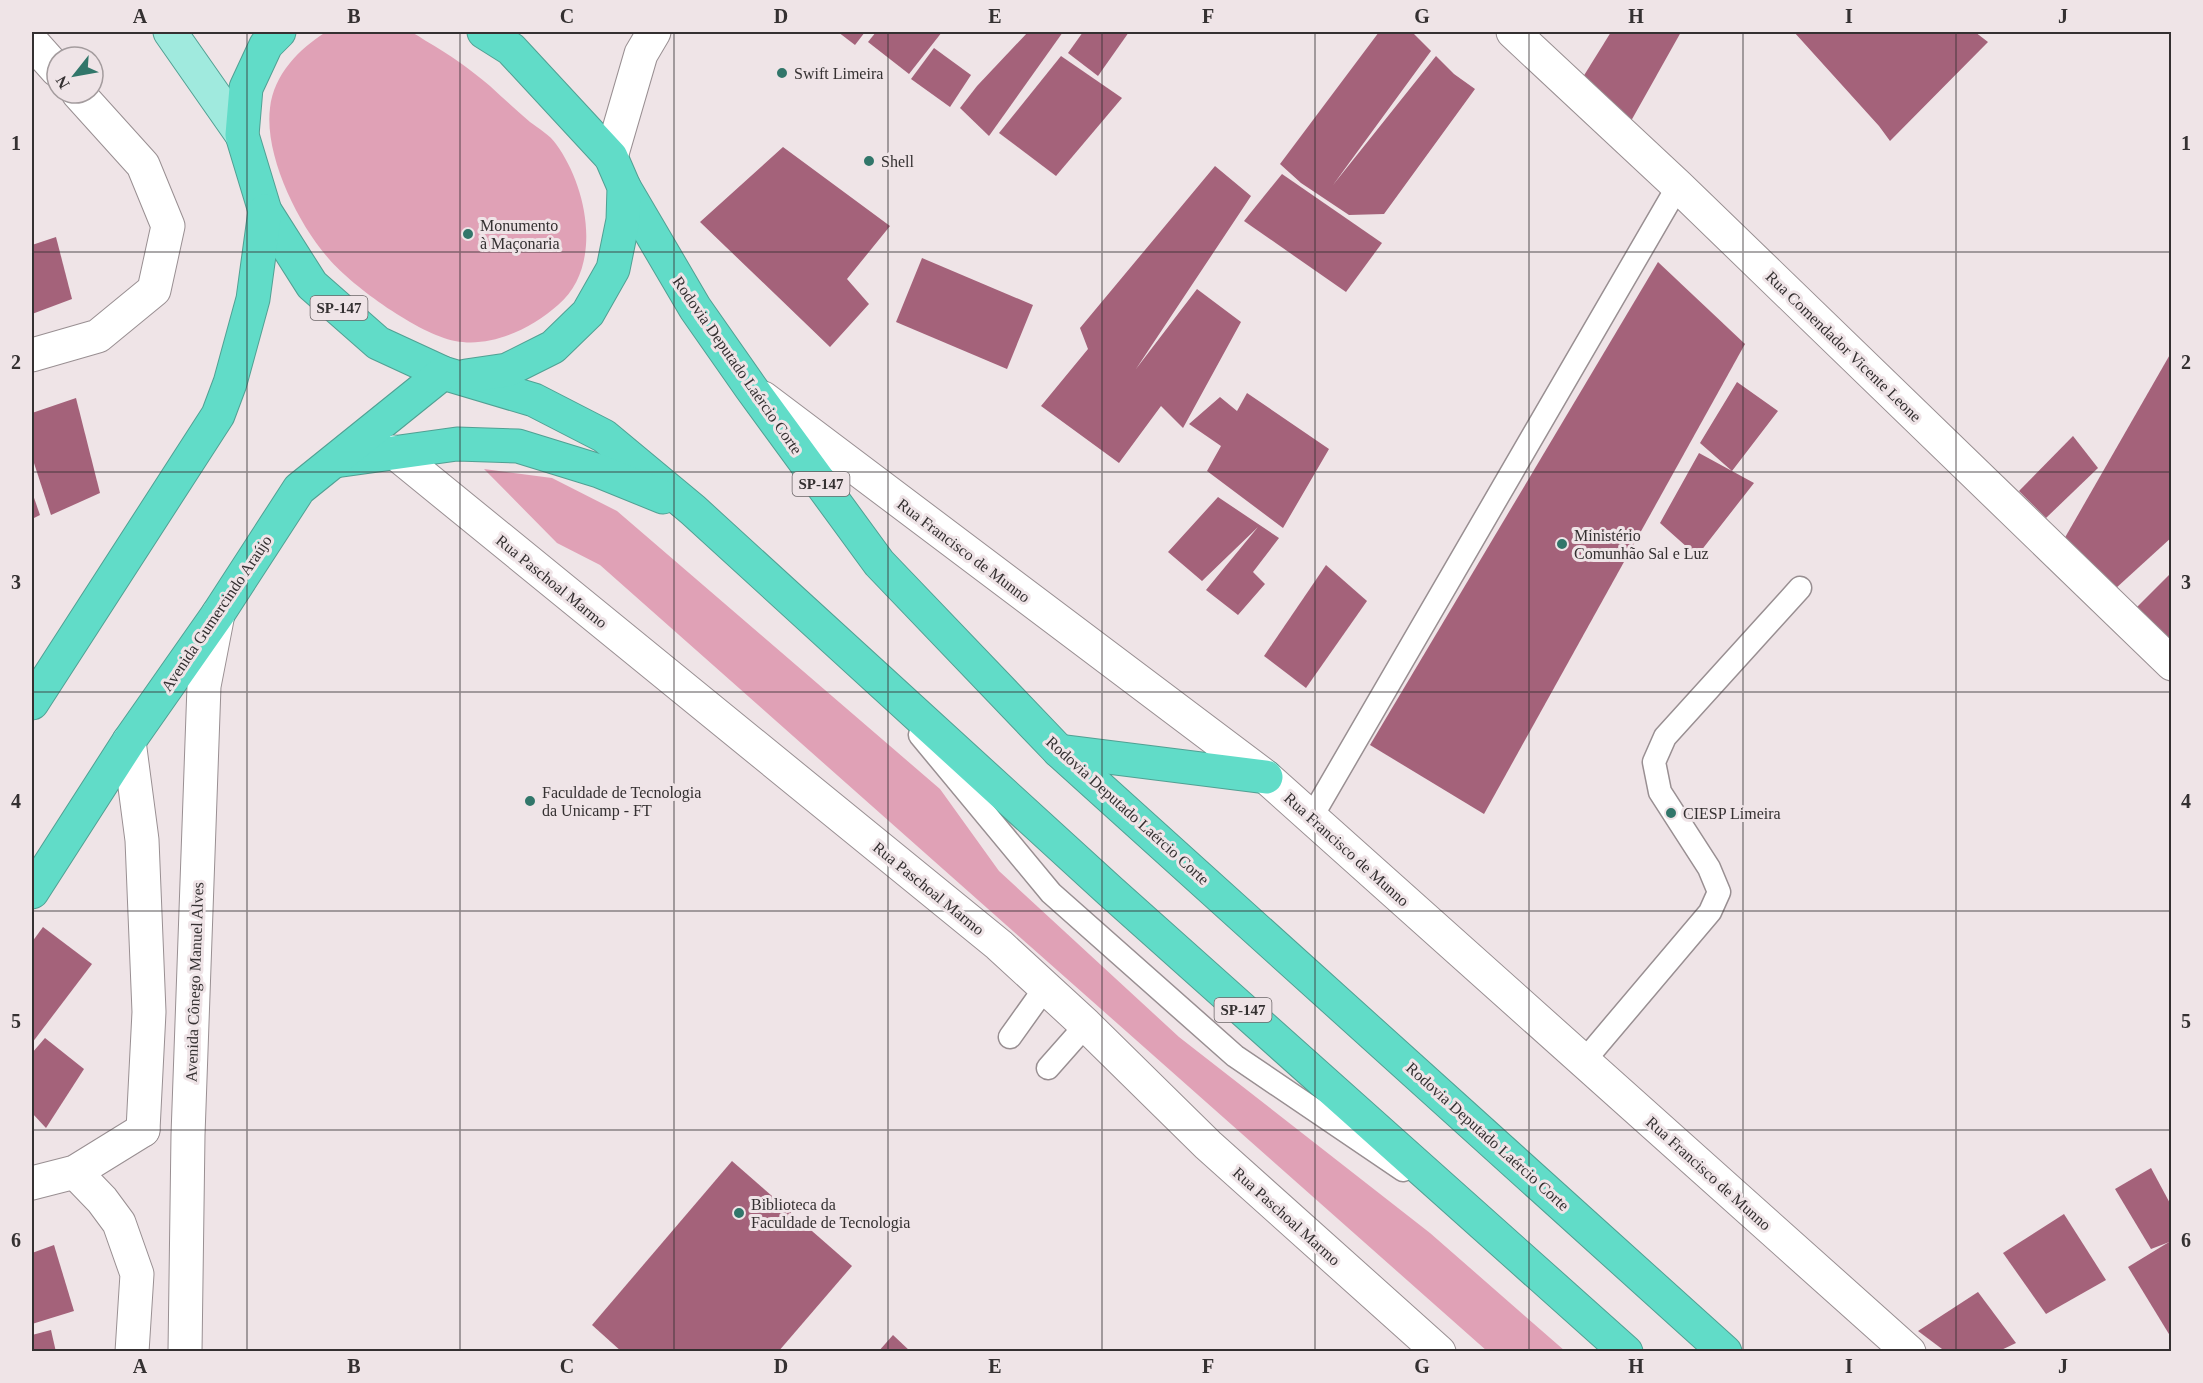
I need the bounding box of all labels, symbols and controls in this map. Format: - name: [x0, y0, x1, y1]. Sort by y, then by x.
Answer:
- text: A: [133, 5, 148, 27]
- text: B: [347, 5, 361, 27]
- text: C: [560, 5, 574, 27]
- text: D: [774, 5, 788, 27]
- text: E: [988, 5, 1002, 27]
- text: F: [1202, 5, 1214, 27]
- text: G: [1414, 5, 1430, 27]
- text: H: [1628, 5, 1644, 27]
- text: I: [1845, 5, 1853, 27]
- text: J: [2058, 5, 2068, 27]
- north arrow: [45, 45, 105, 105]
- place label: Swift Limeira: [794, 65, 883, 82]
- marker: Swift Limeira: [775, 66, 789, 80]
- text: N: [52, 73, 73, 92]
- text: 1: [11, 132, 21, 154]
- text: 1: [2181, 132, 2191, 154]
- place label: Shell: [881, 153, 914, 170]
- marker: Shell: [862, 154, 876, 168]
- place label: Monumento à Maçonaria: [480, 217, 560, 253]
- marker: Monumento à Maçonaria: [461, 227, 475, 241]
- street label: Rua Comendador Vicente Leone: [1763, 268, 1925, 425]
- street label: Rodovia Deputado Laércio Corte: [669, 273, 806, 458]
- road number: SP-147: [310, 296, 368, 320]
- text: 2: [11, 351, 21, 373]
- text: 2: [2181, 351, 2191, 373]
- road number: SP-147: [792, 472, 850, 496]
- street label: Rua Francisco de Munno: [894, 495, 1033, 606]
- place label: Ministério Comunhão Sal e Luz: [1574, 527, 1709, 562]
- street label: Rua Paschoal Marmo: [493, 531, 611, 631]
- street label: Avenida Gumercindo Araújo: [158, 532, 276, 695]
- marker: Ministério Comunhão Sal e Luz: [1555, 537, 1569, 551]
- text: 3: [11, 571, 21, 593]
- text: 3: [2181, 571, 2191, 593]
- street label: Rodovia Deputado Laércio Corte: [1042, 733, 1212, 889]
- place label: Faculdade de Tecnologia da Unicamp - FT: [542, 784, 701, 820]
- street label: Rua Francisco de Munno: [1281, 789, 1412, 910]
- text: 4: [11, 790, 21, 812]
- text: 4: [2181, 790, 2191, 812]
- marker: Faculdade de Tecnologia da Unicamp - FT: [523, 794, 537, 808]
- place label: CIESP Limeira: [1683, 805, 1781, 822]
- marker: CIESP Limeira: [1664, 806, 1678, 820]
- street label: Rua Paschoal Marmo: [870, 838, 988, 938]
- street label: Avenida Cônego Manuel Alves: [183, 882, 207, 1082]
- road number: SP-147: [1214, 998, 1272, 1022]
- text: 5: [11, 1010, 21, 1032]
- text: 5: [2181, 1010, 2191, 1032]
- street label: Rodovia Deputado Laércio Corte: [1402, 1059, 1572, 1215]
- street label: Rua Francisco de Munno: [1643, 1113, 1774, 1234]
- street label: Rua Paschoal Marmo: [1230, 1164, 1344, 1269]
- place label: Biblioteca da Faculdade de Tecnologia: [751, 1196, 910, 1232]
- marker: Biblioteca da Faculdade de Tecnologia: [732, 1206, 746, 1220]
- text: 6: [11, 1229, 21, 1251]
- text: 6: [2181, 1229, 2191, 1251]
- text: A: [133, 1355, 148, 1377]
- text: B: [347, 1355, 361, 1377]
- text: C: [560, 1355, 574, 1377]
- text: D: [774, 1355, 788, 1377]
- text: E: [988, 1355, 1002, 1377]
- text: F: [1202, 1355, 1214, 1377]
- text: G: [1414, 1355, 1430, 1377]
- text: H: [1628, 1355, 1644, 1377]
- text: I: [1845, 1355, 1853, 1377]
- text: J: [2058, 1355, 2068, 1377]

